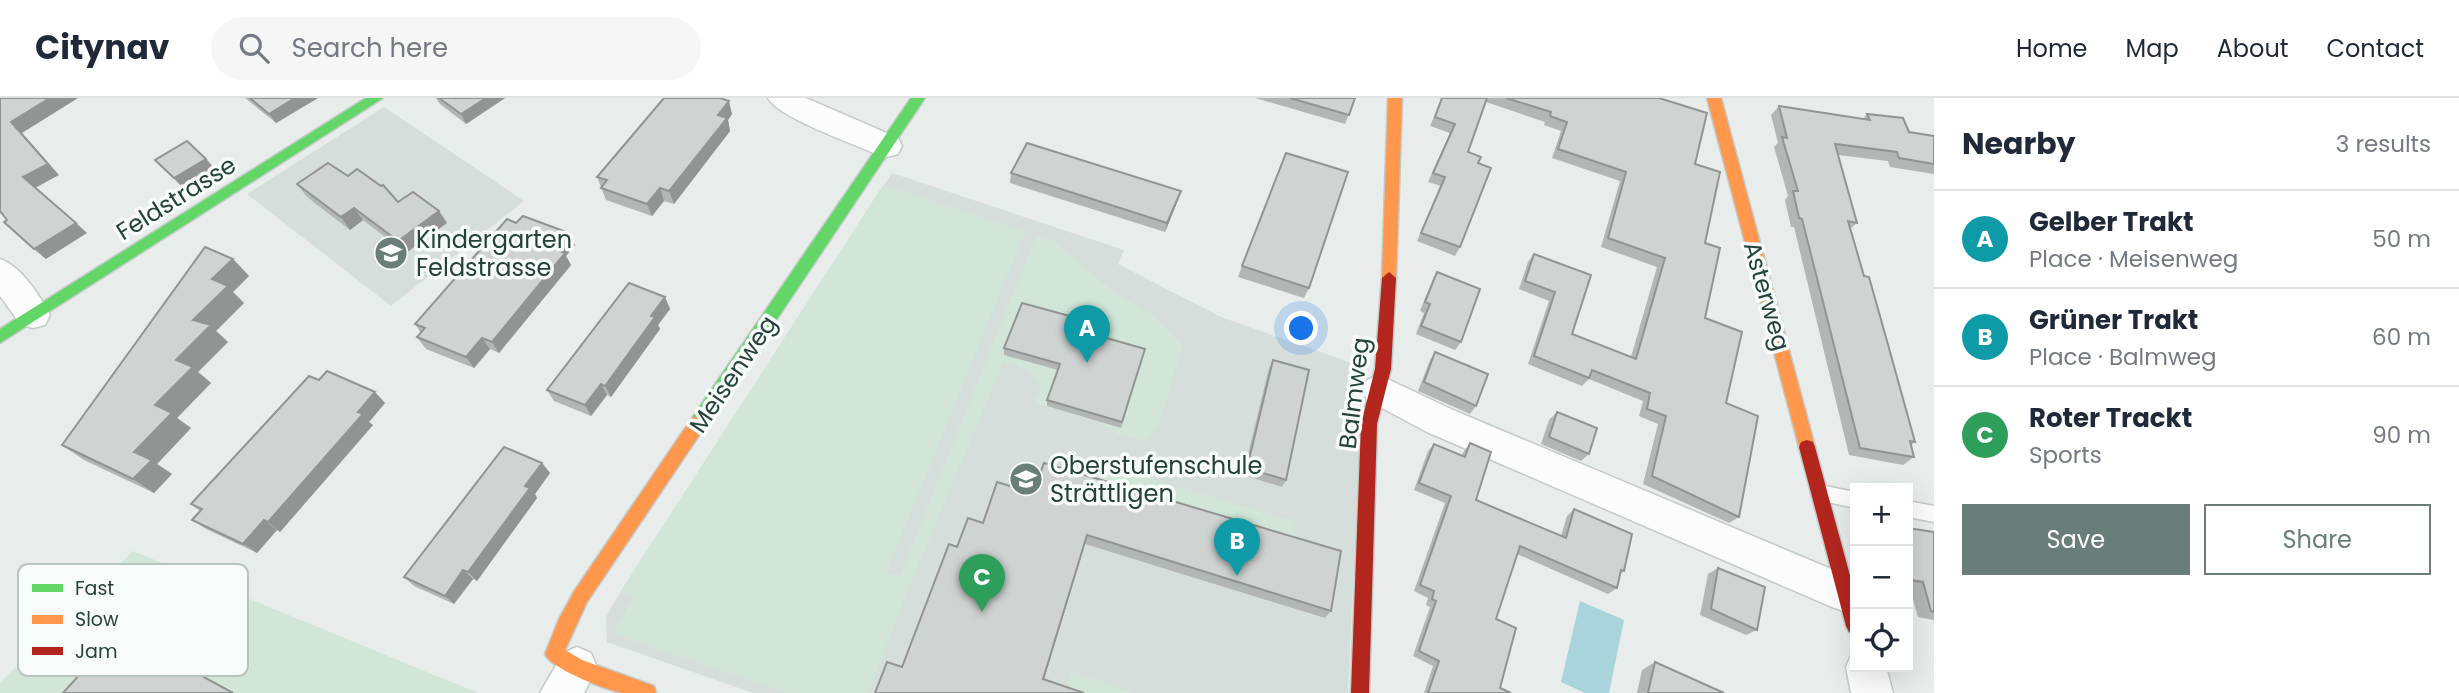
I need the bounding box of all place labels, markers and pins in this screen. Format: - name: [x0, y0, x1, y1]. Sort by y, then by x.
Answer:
- place label: Kindergarten Feldstrasse: [416, 223, 572, 284]
- school or university icon: Kindergarten Feldstrasse: [372, 234, 410, 272]
- pin: A: [1064, 305, 1110, 363]
- place label: Oberstufenschule Strättligen: [1050, 449, 1262, 510]
- school or university icon: Oberstufenschule Strättligen: [1007, 460, 1045, 498]
- pin: B: [1214, 518, 1260, 576]
- pin: C: [959, 554, 1005, 612]

